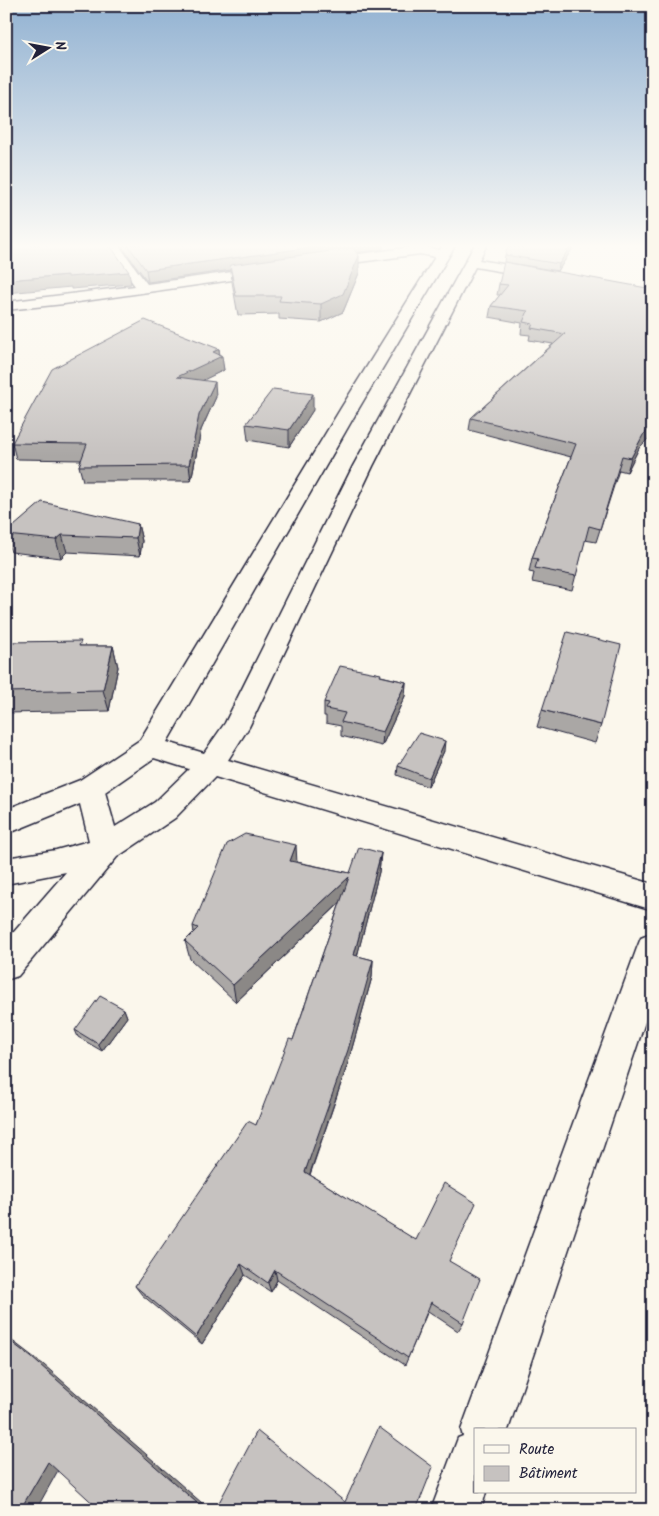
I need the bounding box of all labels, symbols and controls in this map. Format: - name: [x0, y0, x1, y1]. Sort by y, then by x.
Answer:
- north arrow: [22, 22, 72, 72]
- text: N: [48, 39, 71, 52]
- legend: [474, 1428, 636, 1494]
- text: Route: [519, 1438, 555, 1462]
- text: Bâtiment: [519, 1462, 578, 1486]

